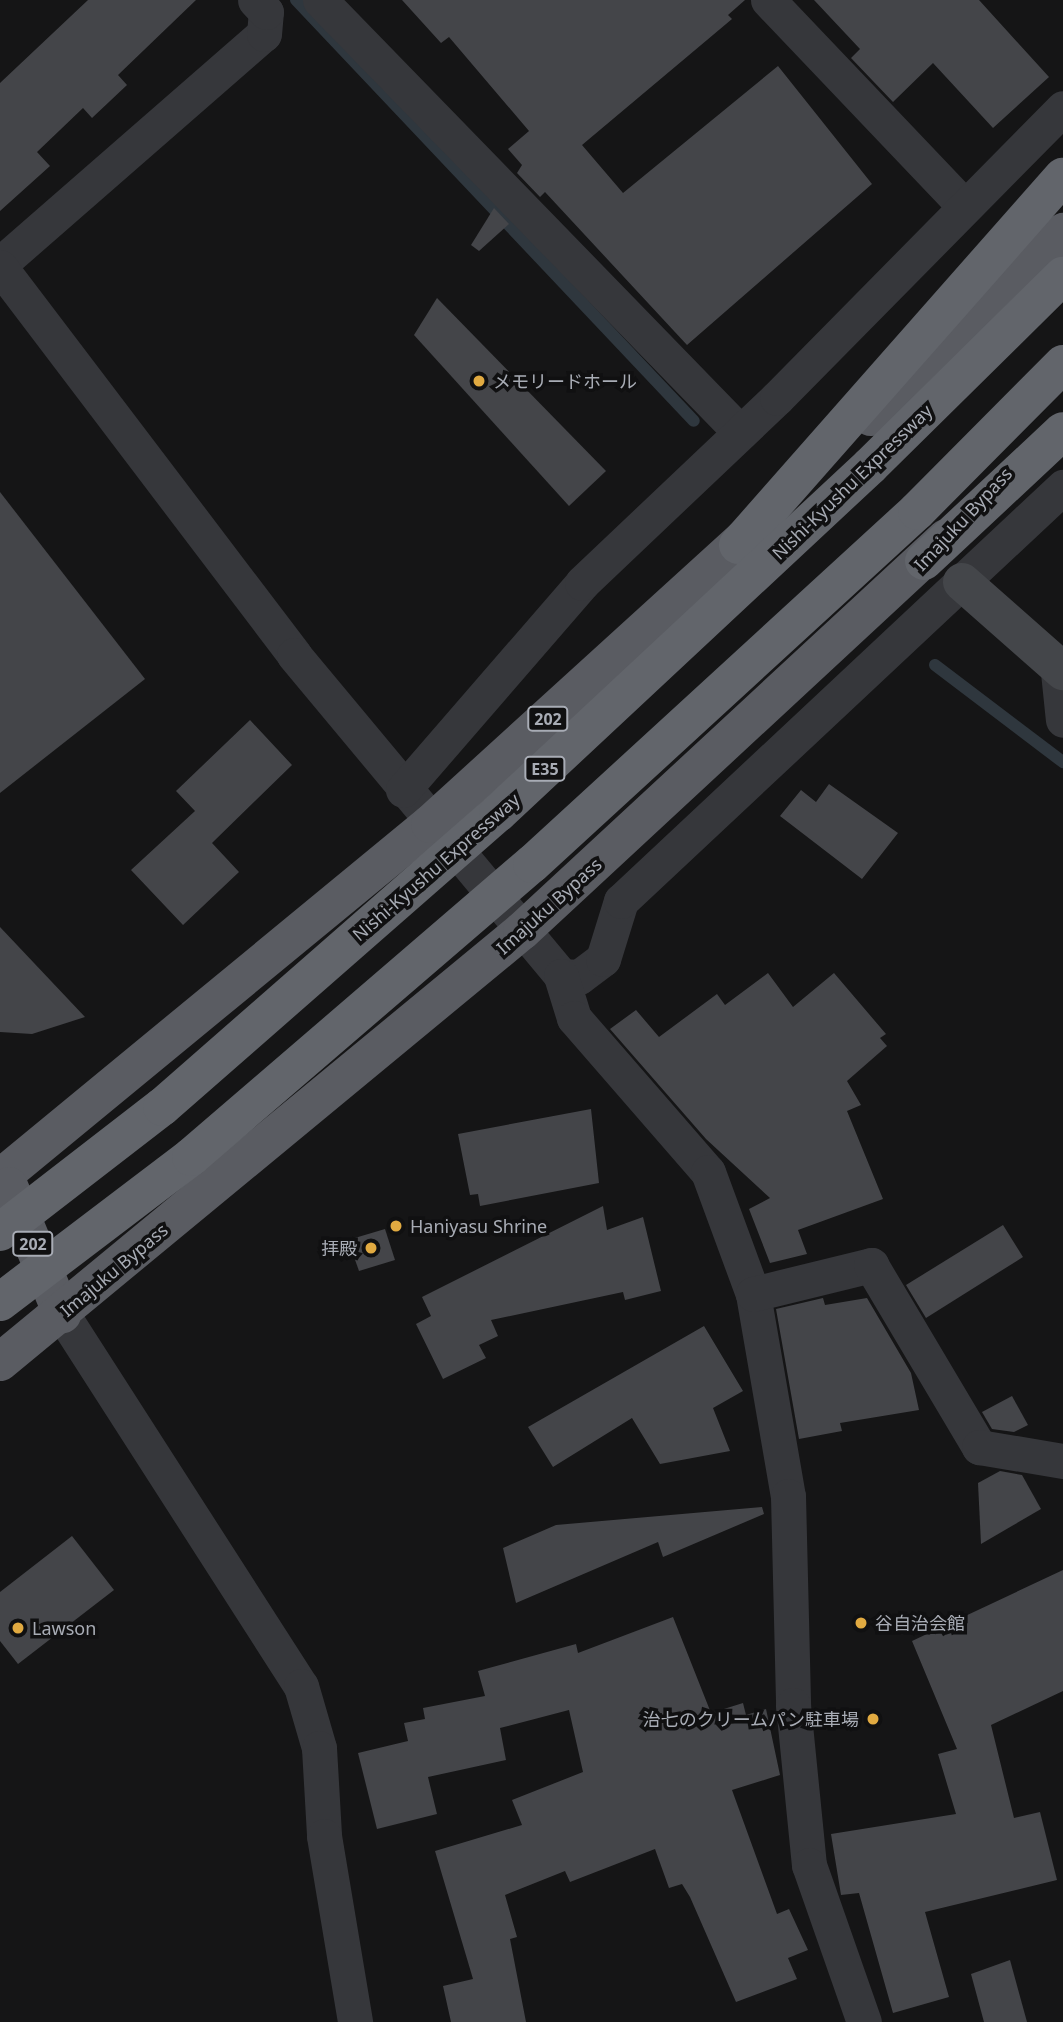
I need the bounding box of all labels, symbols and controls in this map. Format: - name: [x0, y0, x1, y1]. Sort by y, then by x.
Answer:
- place label: メモリードホール: [493, 370, 637, 392]
- marker: メモリードホール: [471, 373, 487, 389]
- street label: Nishi-Kyushu Expressway: [768, 400, 936, 564]
- street label: Imajuku Bypass: [910, 463, 1016, 575]
- road number: 202: [527, 706, 569, 732]
- road number: E35: [524, 756, 566, 782]
- street label: Nishi-Kyushu Expressway: [348, 789, 524, 945]
- street label: Imajuku Bypass: [492, 853, 606, 959]
- place label: Haniyasu Shrine: [410, 1215, 547, 1237]
- marker: Haniyasu Shrine: [388, 1218, 404, 1234]
- street label: Imajuku Bypass: [56, 1219, 172, 1321]
- road number: 202: [12, 1232, 54, 1256]
- place label: 拝殿: [321, 1237, 357, 1259]
- marker: 拝殿: [363, 1240, 379, 1256]
- place label: 谷自治会館: [875, 1612, 965, 1634]
- marker: 谷自治会館: [853, 1615, 869, 1631]
- place label: Lawson: [32, 1617, 96, 1639]
- marker: Lawson: [10, 1620, 26, 1636]
- place label: 治七のクリームパン駐車場: [643, 1708, 859, 1730]
- marker: 治七のクリームパン駐車場: [865, 1711, 881, 1727]

